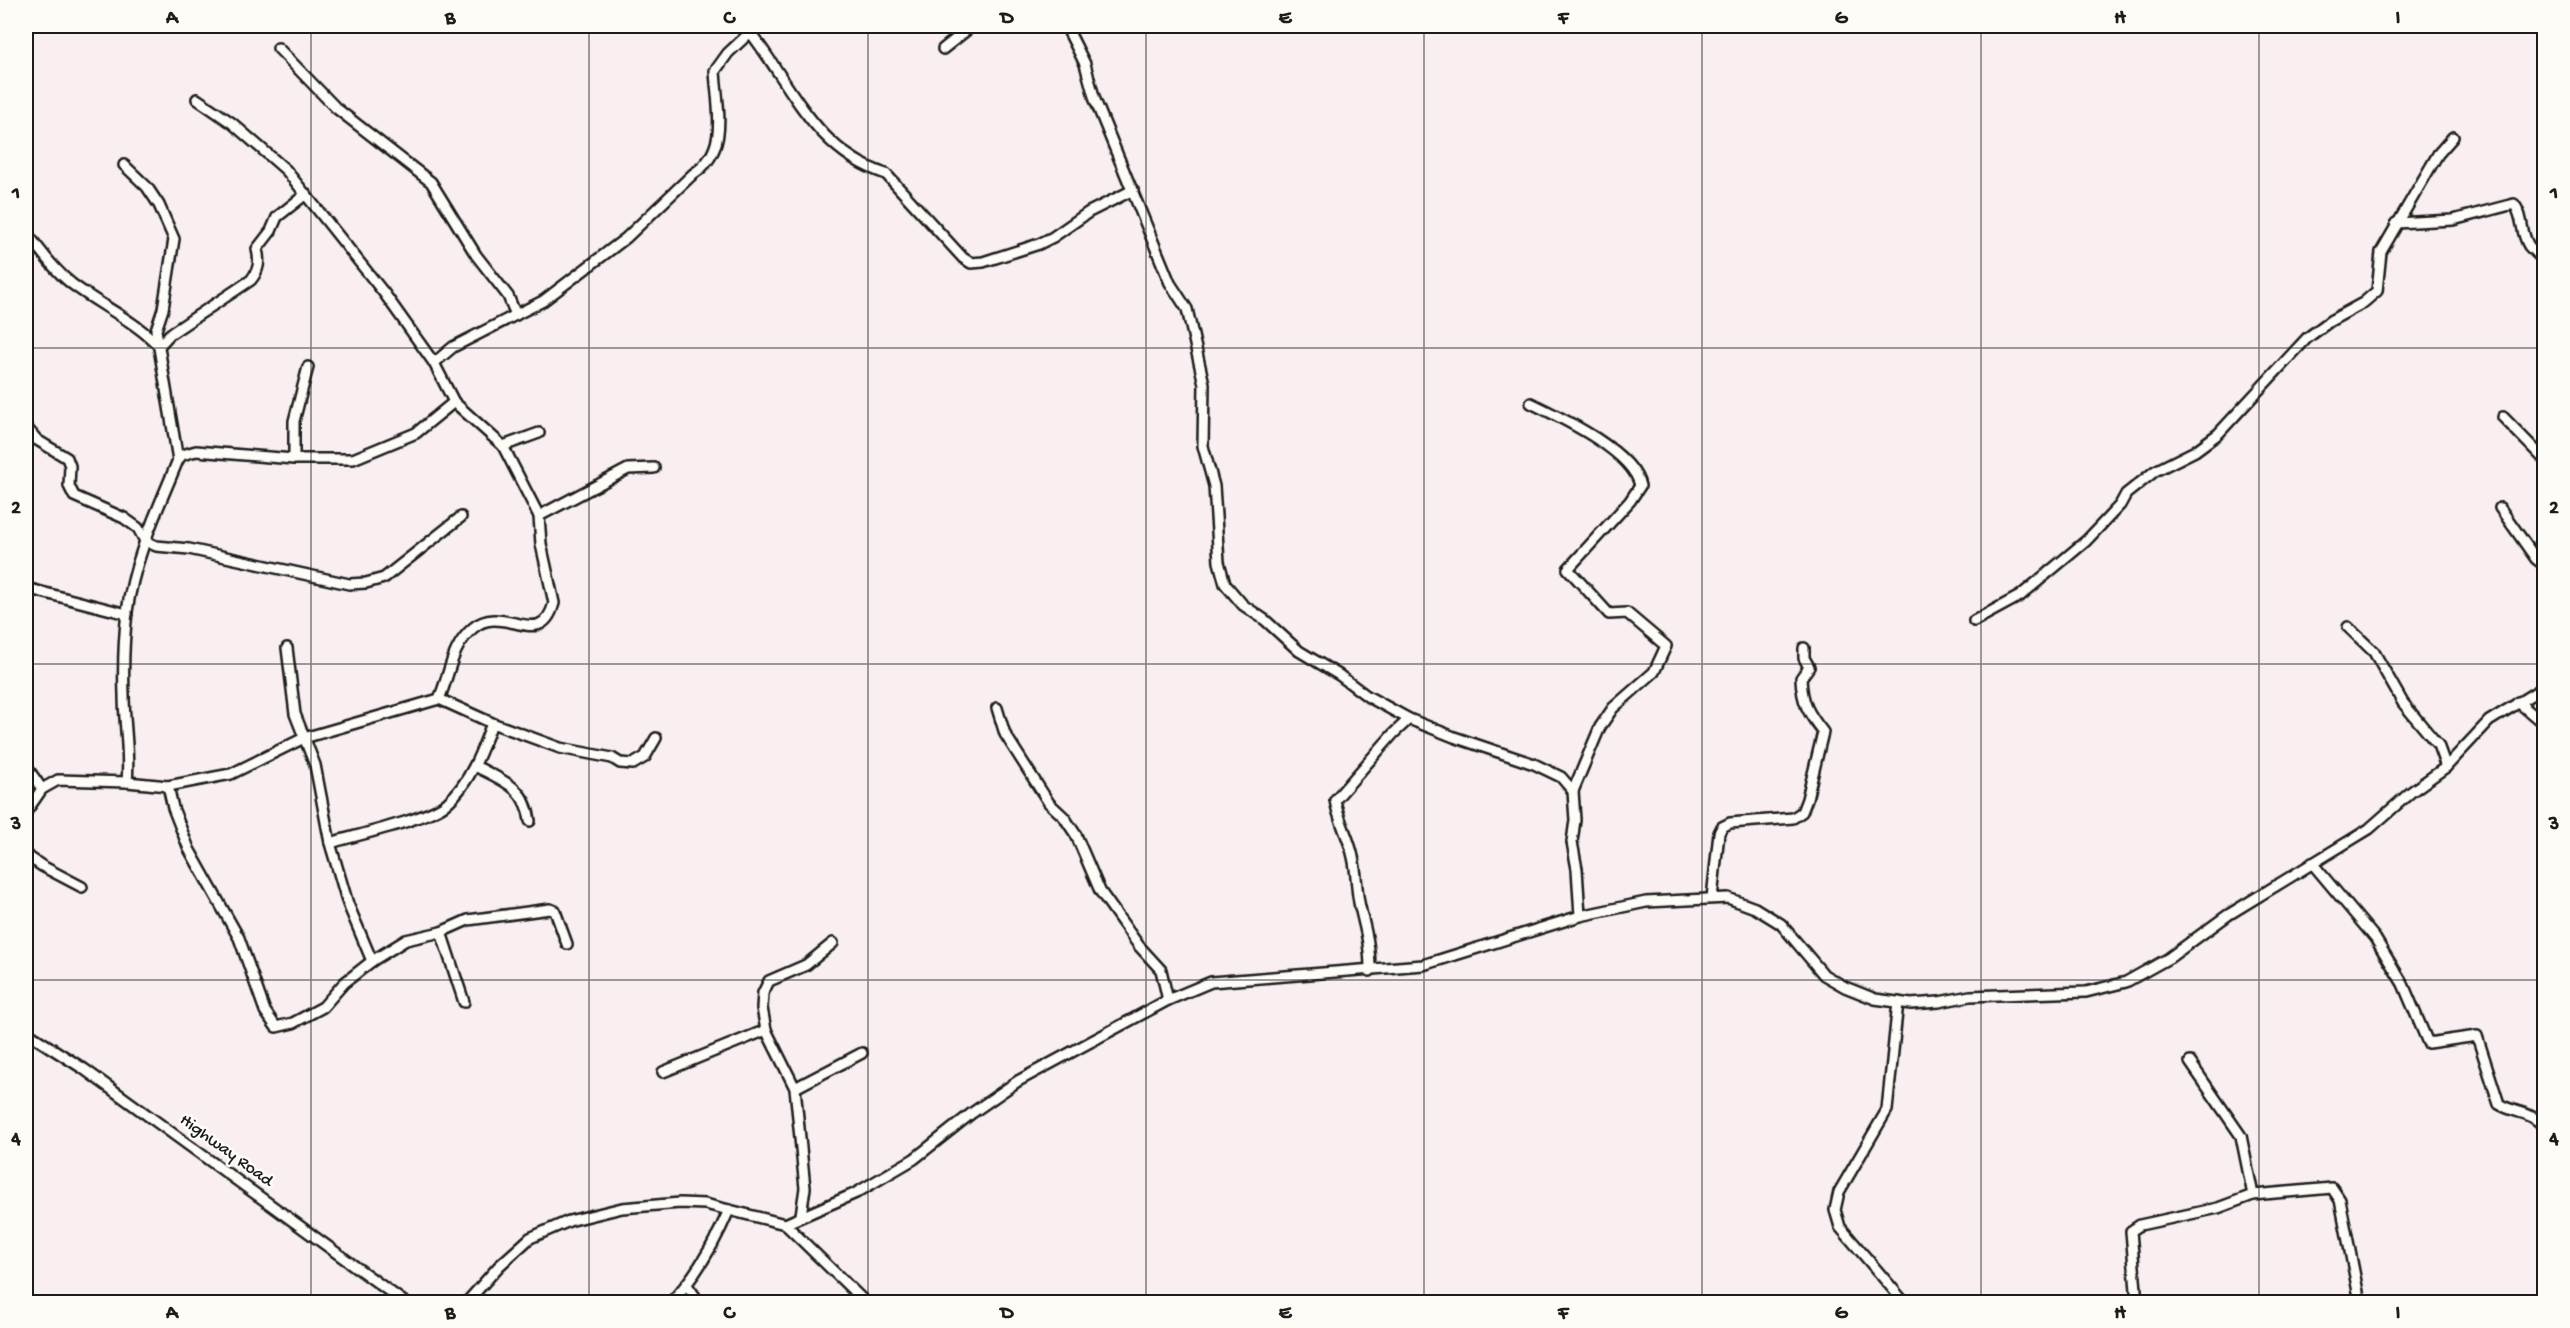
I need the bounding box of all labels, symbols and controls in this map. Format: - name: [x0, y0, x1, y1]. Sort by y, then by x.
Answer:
- text: A: [165, 8, 180, 31]
- text: B: [444, 8, 456, 31]
- text: C: [723, 8, 737, 31]
- text: D: [998, 8, 1014, 31]
- text: E: [1279, 8, 1293, 31]
- text: F: [1557, 8, 1570, 31]
- text: G: [1835, 8, 1849, 31]
- text: H: [2114, 8, 2126, 31]
- text: I: [2396, 8, 2401, 31]
- text: 1: [11, 183, 20, 206]
- text: 1: [2549, 183, 2558, 206]
- text: 2: [11, 498, 21, 521]
- text: 2: [2549, 498, 2559, 521]
- text: 3: [10, 814, 21, 837]
- text: 3: [2548, 814, 2559, 837]
- street label: Highway Road: [175, 1110, 278, 1193]
- text: 4: [10, 1129, 21, 1152]
- text: 4: [2548, 1129, 2559, 1152]
- text: A: [165, 1303, 180, 1326]
- text: B: [444, 1303, 456, 1326]
- text: C: [723, 1303, 737, 1326]
- text: D: [998, 1303, 1014, 1326]
- text: E: [1279, 1303, 1293, 1326]
- text: F: [1557, 1303, 1570, 1326]
- text: G: [1835, 1303, 1849, 1326]
- text: H: [2114, 1303, 2126, 1326]
- text: I: [2396, 1303, 2401, 1326]

